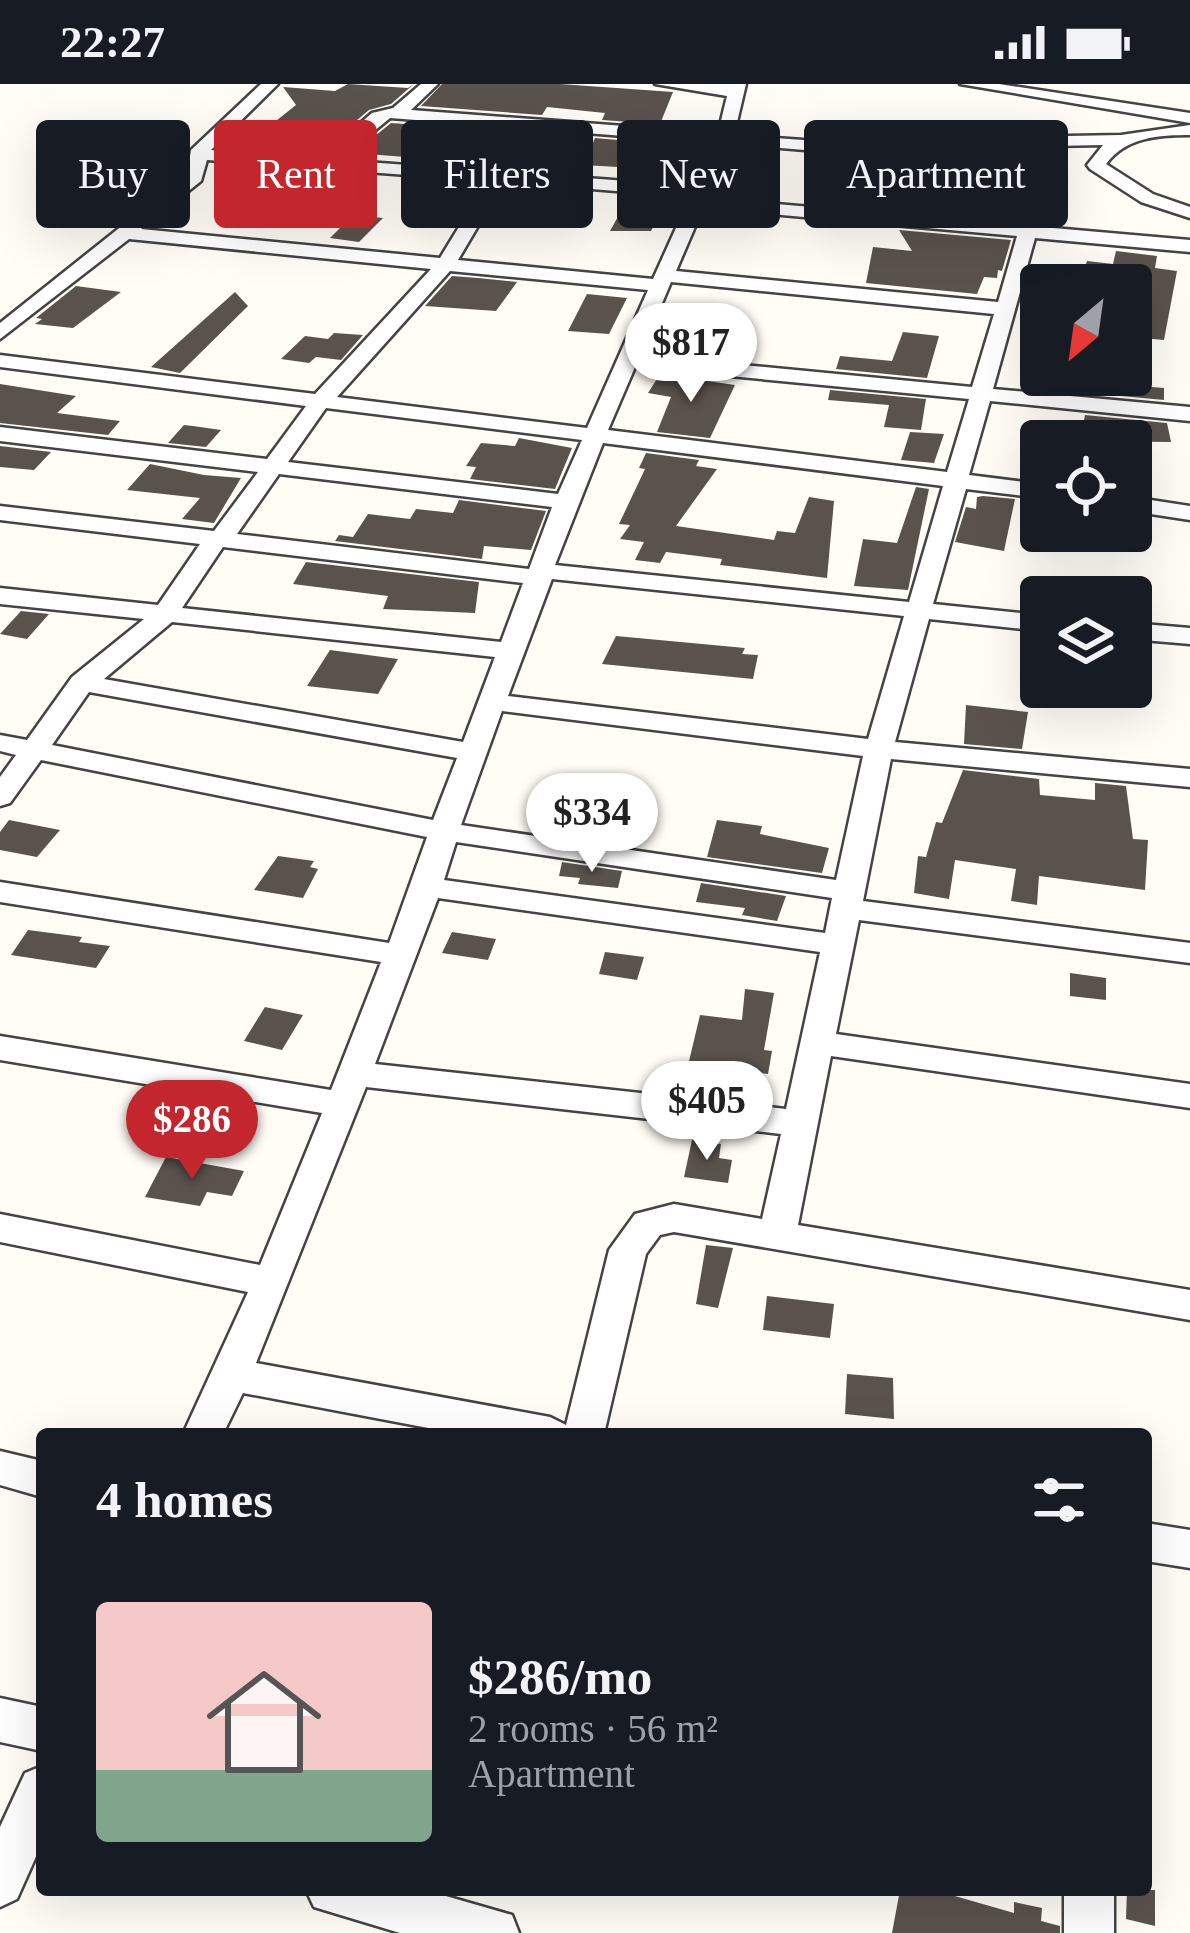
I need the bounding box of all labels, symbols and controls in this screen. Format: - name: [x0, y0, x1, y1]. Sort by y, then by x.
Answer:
- text: 22:27: [60, 17, 165, 67]
- chip: Buy: [36, 120, 190, 228]
- chip: Rent: [214, 120, 377, 228]
- chip: Filters: [401, 120, 593, 228]
- chip: New: [617, 120, 780, 228]
- chip: Apartment: [804, 120, 1068, 228]
- north arrow: [1020, 264, 1152, 396]
- map controls: [1020, 264, 1152, 708]
- pin: $817: [620, 303, 762, 405]
- text: $817: [652, 320, 730, 363]
- button: locate: [1020, 420, 1152, 552]
- button: layers: [1020, 576, 1152, 708]
- pin: $334: [521, 773, 663, 875]
- text: $334: [553, 790, 631, 833]
- pin: $405: [636, 1061, 778, 1163]
- text: $405: [668, 1078, 746, 1121]
- pin: $286: [121, 1080, 263, 1182]
- text: $286: [153, 1097, 231, 1140]
- icon: filters: [1026, 1467, 1092, 1533]
- text: 4 homes: [96, 1472, 273, 1528]
- text: $286/mo: [468, 1649, 652, 1705]
- icon: home: [192, 1650, 336, 1794]
- text: 2 rooms · 56 m²: [468, 1707, 718, 1750]
- text: Apartment: [468, 1752, 635, 1795]

